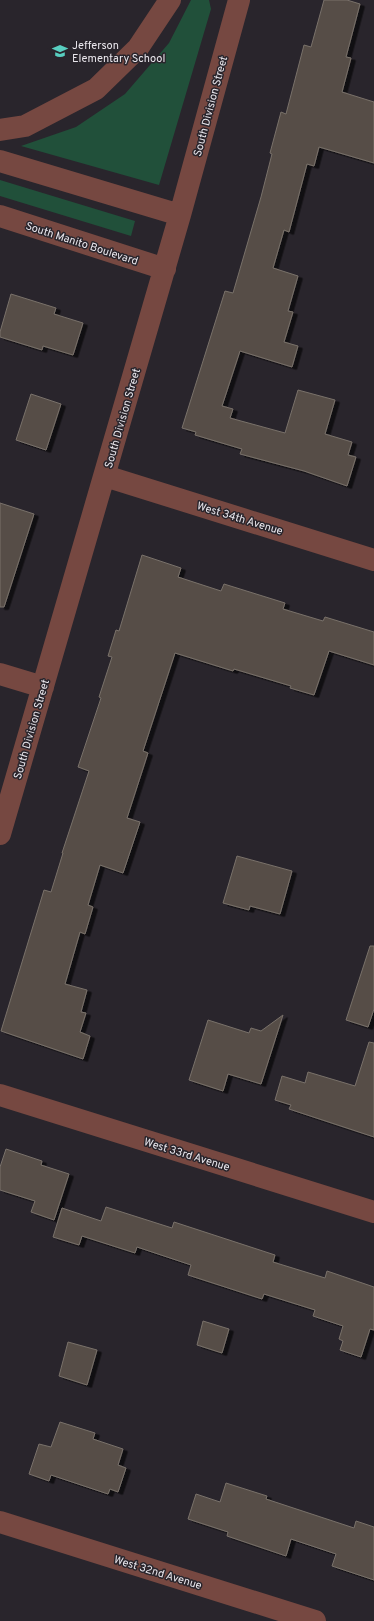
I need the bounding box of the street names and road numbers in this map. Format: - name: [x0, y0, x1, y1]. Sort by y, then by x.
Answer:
- street label: South Division Street: [191, 55, 231, 158]
- street label: South Manito Boulevard: [24, 219, 140, 269]
- street label: South Division Street: [102, 367, 144, 470]
- street label: West 34th Avenue: [195, 499, 284, 539]
- street label: South Division Street: [11, 678, 53, 781]
- street label: West 33rd Avenue: [142, 1135, 231, 1175]
- street label: West 32nd Avenue: [112, 1553, 203, 1593]

